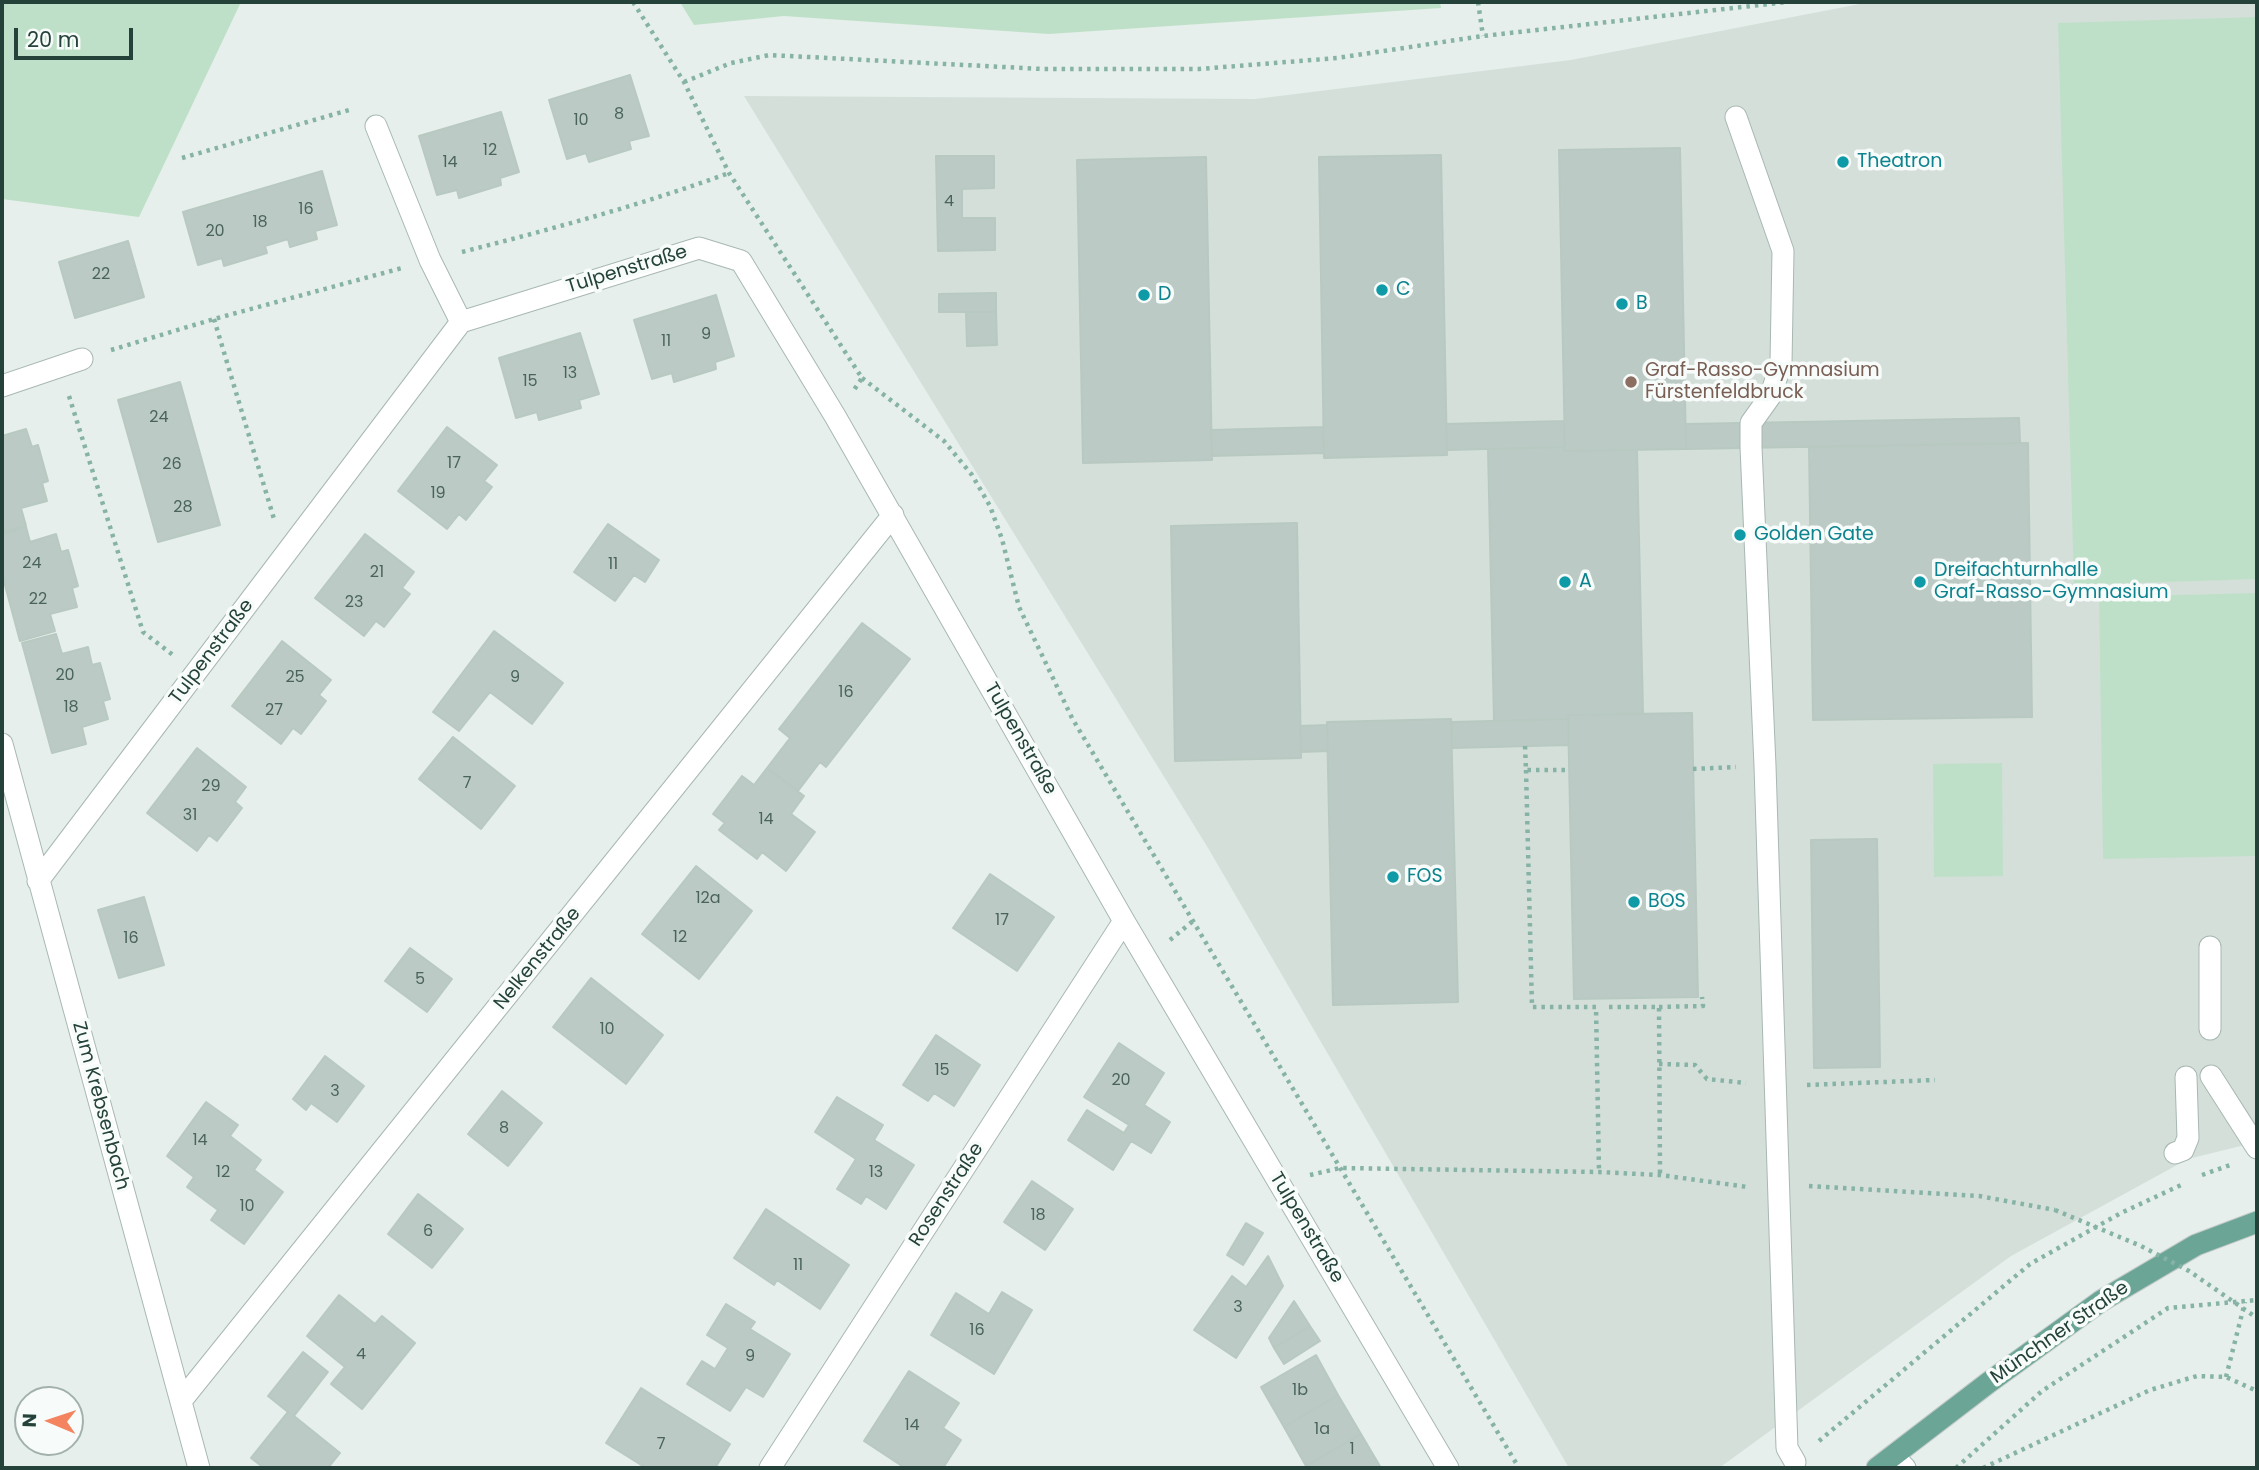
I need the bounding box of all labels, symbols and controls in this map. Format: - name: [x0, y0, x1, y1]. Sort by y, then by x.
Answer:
- scale bar: [18, 14, 136, 58]
- text: 20 m: [27, 25, 80, 54]
- house number: 8: [614, 105, 624, 125]
- house number: 10: [573, 111, 589, 131]
- house number: 12: [483, 141, 497, 161]
- place label: Theatron: [1857, 151, 1942, 173]
- house number: 14: [442, 153, 458, 173]
- marker: Theatron: [1835, 154, 1851, 170]
- house number: 4: [944, 192, 954, 212]
- house number: 16: [298, 200, 314, 220]
- house number: 18: [252, 213, 268, 233]
- house number: 20: [205, 222, 225, 242]
- street label: Tulpenstraße: [564, 241, 690, 299]
- house number: 22: [92, 265, 110, 285]
- place label: C: [1396, 279, 1411, 301]
- marker: C: [1374, 282, 1390, 298]
- place label: D: [1158, 284, 1171, 306]
- marker: D: [1136, 287, 1152, 303]
- place label: B: [1636, 293, 1648, 315]
- marker: B: [1614, 296, 1630, 312]
- house number: 9: [701, 325, 711, 345]
- house number: 11: [661, 332, 671, 352]
- place label: Graf-Rasso-Gymnasium Fürstenfeldbruck: [1645, 360, 1880, 404]
- house number: 13: [563, 364, 577, 384]
- house number: 15: [522, 372, 538, 392]
- marker: Graf-Rasso-Gymnasium Fürstenfeldbruck: [1623, 374, 1639, 390]
- house number: 24: [149, 408, 169, 428]
- house number: 17: [447, 454, 461, 474]
- house number: 26: [162, 455, 182, 475]
- house number: 19: [430, 484, 446, 504]
- house number: 28: [173, 498, 193, 518]
- place label: Golden Gate: [1754, 524, 1874, 546]
- marker: Golden Gate: [1732, 527, 1748, 543]
- house number: 24: [22, 554, 42, 574]
- house number: 11: [608, 555, 618, 575]
- place label: Dreifachturnhalle Graf-Rasso-Gymnasium: [1934, 560, 2169, 604]
- house number: 21: [370, 563, 384, 583]
- place label: A: [1579, 571, 1592, 593]
- marker: A: [1557, 574, 1573, 590]
- marker: Dreifachturnhalle Graf-Rasso-Gymnasium: [1912, 574, 1928, 590]
- house number: 22: [29, 590, 47, 610]
- house number: 23: [345, 593, 363, 613]
- street label: Tulpenstraße: [165, 595, 259, 709]
- house number: 20: [55, 666, 75, 686]
- house number: 25: [285, 668, 305, 688]
- house number: 9: [510, 668, 520, 688]
- street label: Tulpenstraße: [979, 679, 1061, 799]
- house number: 16: [838, 683, 854, 703]
- house number: 18: [63, 698, 79, 718]
- house number: 27: [265, 701, 283, 721]
- house number: 7: [463, 774, 471, 794]
- house number: 29: [201, 777, 221, 797]
- house number: 31: [183, 806, 197, 826]
- house number: 14: [758, 810, 774, 830]
- place label: FOS: [1407, 866, 1443, 888]
- marker: FOS: [1385, 869, 1401, 885]
- house number: 12a: [695, 889, 721, 909]
- place label: BOS: [1648, 891, 1686, 913]
- marker: BOS: [1626, 894, 1642, 910]
- street label: Nelkenstraße: [490, 903, 586, 1015]
- house number: 17: [995, 911, 1009, 931]
- house number: 12: [673, 928, 687, 948]
- house number: 16: [123, 929, 139, 949]
- house number: 5: [415, 970, 425, 990]
- street label: Zum Krebsenbach: [67, 1019, 133, 1193]
- house number: 10: [599, 1020, 615, 1040]
- house number: 15: [934, 1061, 950, 1081]
- house number: 20: [1111, 1071, 1131, 1091]
- house number: 3: [330, 1082, 340, 1102]
- house number: 8: [499, 1119, 509, 1139]
- house number: 14: [192, 1131, 208, 1151]
- street label: Rosenstraße: [905, 1139, 989, 1251]
- house number: 12: [216, 1163, 230, 1183]
- house number: 13: [869, 1163, 883, 1183]
- street label: Tulpenstraße: [1264, 1168, 1348, 1288]
- house number: 10: [239, 1197, 255, 1217]
- house number: 18: [1030, 1206, 1046, 1226]
- house number: 6: [423, 1222, 433, 1242]
- house number: 11: [793, 1256, 803, 1276]
- street label: Münchner Straße: [1987, 1277, 2133, 1389]
- house number: 3: [1233, 1298, 1243, 1318]
- house number: 16: [969, 1321, 985, 1341]
- house number: 4: [356, 1345, 366, 1365]
- house number: 9: [745, 1347, 755, 1367]
- house number: 1b: [1292, 1381, 1308, 1401]
- north arrow: [14, 1386, 84, 1456]
- text: N: [16, 1413, 43, 1428]
- house number: 14: [904, 1416, 920, 1436]
- house number: 1a: [1314, 1420, 1330, 1440]
- house number: 7: [657, 1435, 665, 1455]
- house number: 1: [1349, 1440, 1355, 1460]

